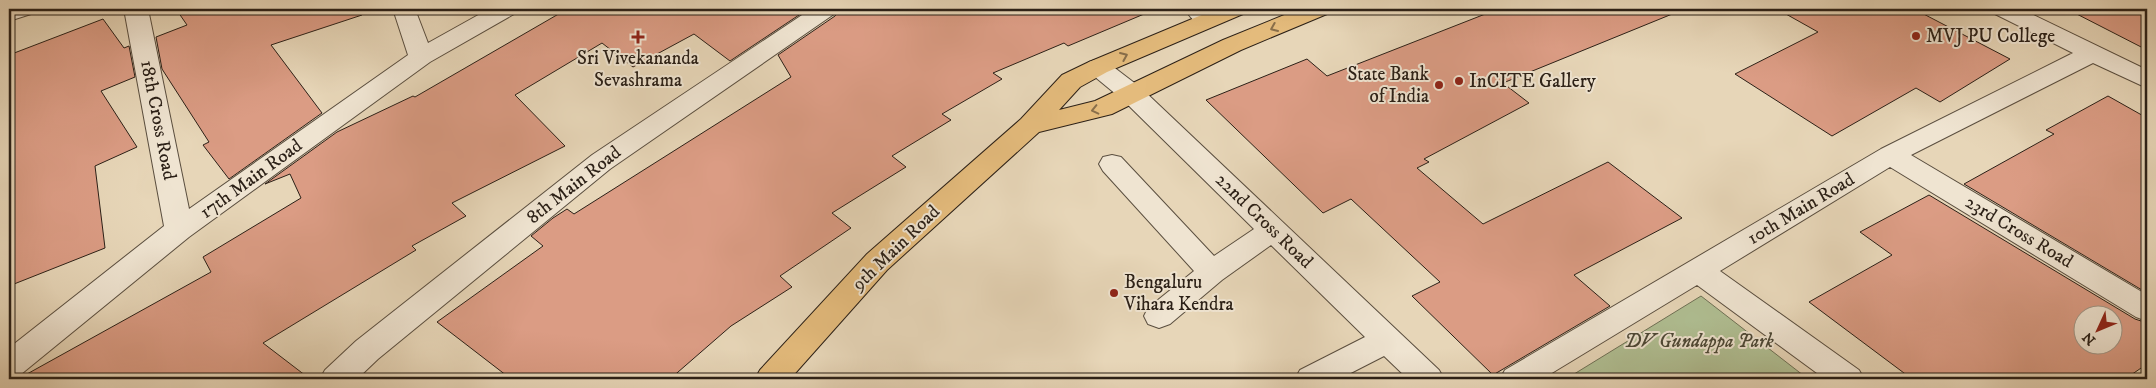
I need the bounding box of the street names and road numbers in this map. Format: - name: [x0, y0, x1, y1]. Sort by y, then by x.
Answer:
- street label: 18th Cross Road: [135, 58, 181, 182]
- street label: 17th Main Road: [195, 134, 307, 224]
- street label: 8th Main Road: [522, 141, 626, 229]
- street label: 10th Main Road: [1743, 168, 1859, 250]
- street label: 22nd Cross Road: [1210, 169, 1318, 274]
- street label: 23rd Cross Road: [1961, 191, 2078, 274]
- street label: 9th Main Road: [847, 200, 945, 296]

